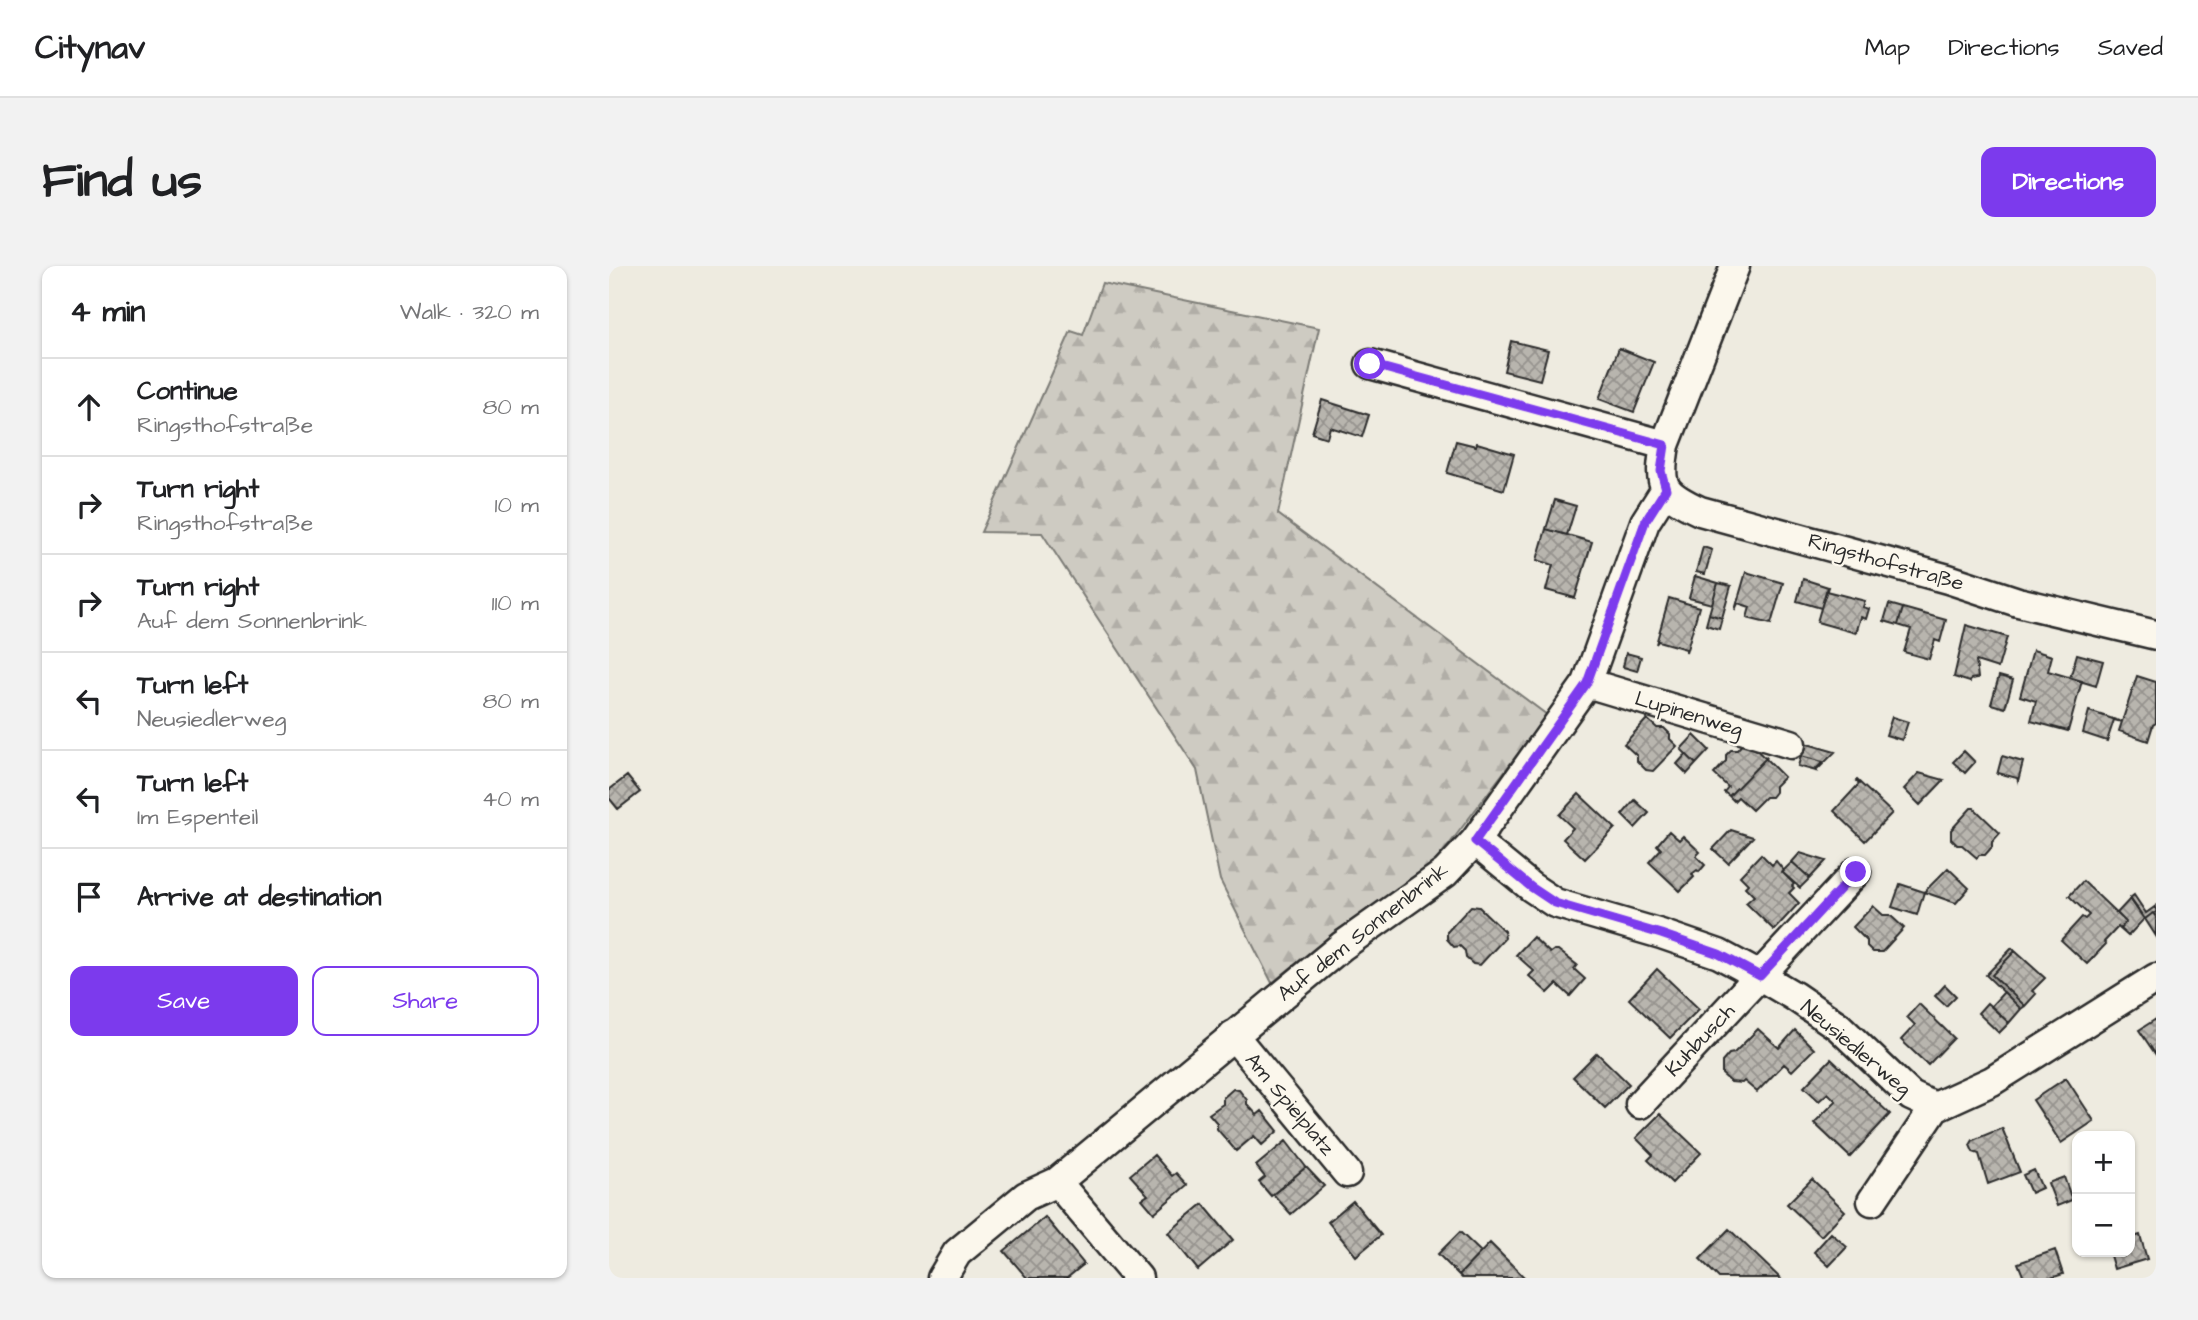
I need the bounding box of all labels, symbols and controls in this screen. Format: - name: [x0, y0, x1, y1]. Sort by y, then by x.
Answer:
- text: Citynav: [35, 25, 145, 71]
- text: Map: [1865, 31, 1910, 65]
- text: Directions: [1948, 31, 2060, 65]
- text: Saved: [2098, 31, 2163, 65]
- button: Directions: [1981, 147, 2156, 217]
- text: Find us: [42, 148, 202, 216]
- text: 4 min: [70, 291, 145, 333]
- text: Walk · 320 m: [400, 296, 539, 328]
- route start: [1354, 348, 1385, 379]
- text: Continue: [137, 373, 238, 409]
- icon: ahead: [70, 388, 108, 426]
- text: 80 m: [482, 391, 539, 423]
- text: Ringsthofstraße: [137, 409, 313, 441]
- text: Turn right: [137, 471, 259, 507]
- icon: right: [70, 486, 108, 524]
- text: 10 m: [494, 489, 539, 521]
- text: Ringsthofstraße: [137, 507, 313, 539]
- street label: Ringsthofstraße: [1804, 526, 1967, 600]
- text: Turn right: [137, 569, 259, 605]
- icon: right: [70, 584, 108, 622]
- text: 110 m: [491, 587, 539, 619]
- text: Auf dem Sonnenbrink: [137, 605, 367, 637]
- text: Turn left: [137, 667, 248, 703]
- icon: left: [70, 682, 108, 720]
- street label: Lupinenweg: [1631, 684, 1747, 746]
- text: 80 m: [482, 685, 539, 717]
- text: Neusiedlerweg: [137, 703, 286, 735]
- text: Turn left: [137, 765, 248, 801]
- icon: left: [70, 780, 108, 818]
- text: 40 m: [482, 783, 539, 815]
- text: Im Espenteil: [137, 801, 258, 833]
- street label: Auf dem Sonnenbrink: [1271, 856, 1455, 1008]
- route end: [1840, 856, 1871, 887]
- icon: arrive: [70, 878, 108, 916]
- text: Arrive at destination: [137, 879, 382, 915]
- button: Save: [70, 966, 298, 1036]
- button: Share: [312, 966, 539, 1036]
- street label: Neusiedlerweg: [1793, 993, 1918, 1105]
- street label: Kuhbusch: [1659, 997, 1742, 1083]
- street label: Am Spielplatz: [1238, 1046, 1342, 1163]
- map controls: [2072, 1131, 2135, 1257]
- button: +: [2072, 1131, 2135, 1194]
- button: −: [2072, 1194, 2135, 1257]

